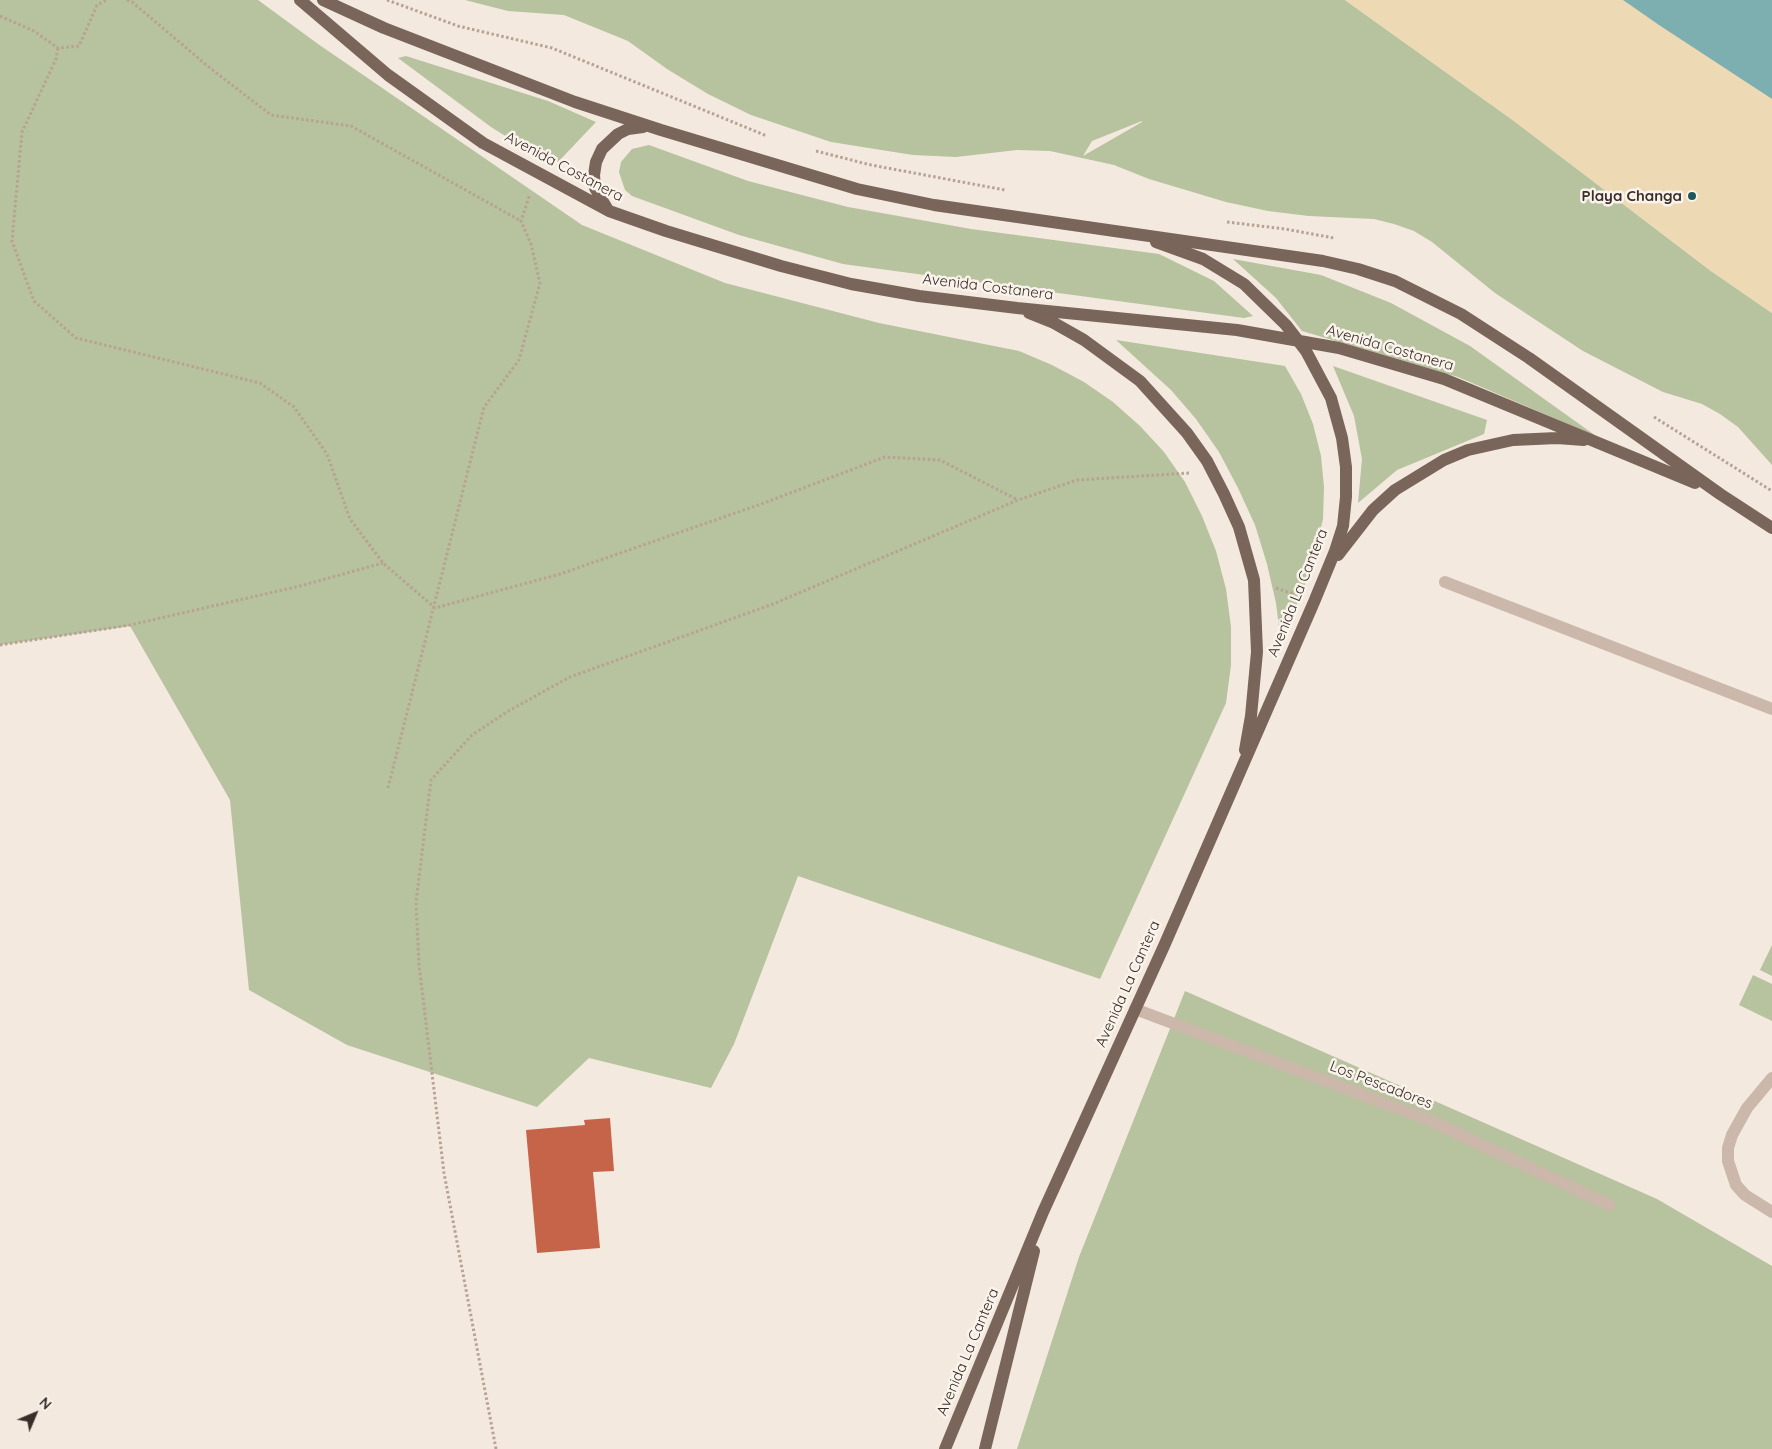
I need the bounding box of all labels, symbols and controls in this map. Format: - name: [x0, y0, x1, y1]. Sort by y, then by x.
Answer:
- street label: Avenida Costanera: [502, 128, 626, 206]
- place label: Playa Changa: [1582, 187, 1682, 205]
- marker: Playa Changa: [1686, 190, 1698, 202]
- street label: Avenida Costanera: [922, 270, 1054, 304]
- street label: Avenida Costanera: [1324, 321, 1456, 375]
- street label: Avenida La Cantera: [1264, 526, 1332, 660]
- street label: Avenida La Cantera: [1092, 918, 1164, 1050]
- street label: Los Pescadores: [1327, 1057, 1435, 1113]
- street label: Avenida La Cantera: [933, 1286, 1003, 1418]
- north arrow: [10, 1389, 60, 1439]
- text: N: [36, 1393, 56, 1413]

